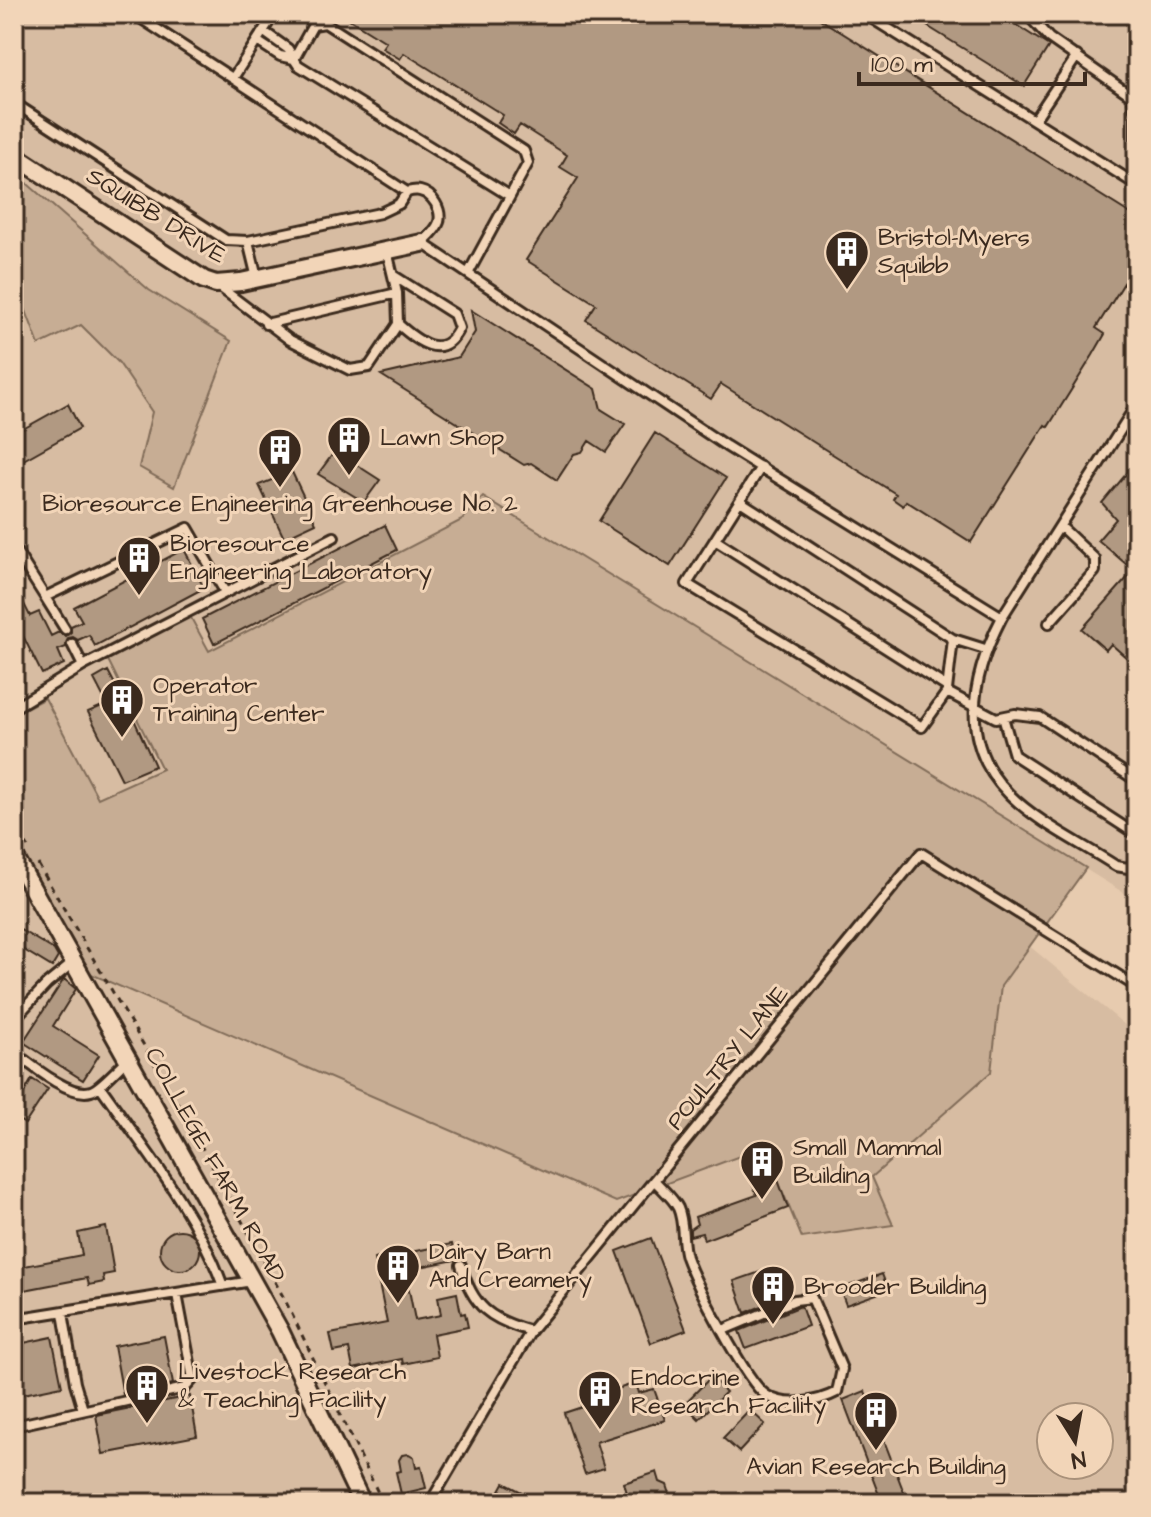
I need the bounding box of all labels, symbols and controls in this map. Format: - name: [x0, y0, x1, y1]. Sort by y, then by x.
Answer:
- scale bar: [859, 36, 1085, 86]
- text: 100 m: [871, 48, 933, 82]
- street label: SQUIBB DRIVE: [80, 159, 232, 273]
- place label: Bristol-Myers Squibb: [878, 221, 1030, 283]
- building icon: Bristol-Myers Squibb: [823, 228, 871, 291]
- building icon: Lawn Shop: [325, 414, 373, 477]
- place label: Lawn Shop: [380, 421, 504, 455]
- building icon: Bioresource Engineering Greenhouse No. 2: [256, 426, 304, 489]
- place label: Bioresource Engineering Greenhouse No. 2: [42, 487, 518, 522]
- place label: Bioresource Engineering Laboratory: [170, 527, 432, 590]
- building icon: Bioresource Engineering Laboratory: [115, 534, 163, 597]
- place label: Operator Training Center: [153, 669, 325, 732]
- building icon: Operator Training Center: [98, 676, 146, 739]
- street label: POULTRY LANE: [659, 978, 797, 1138]
- street label: COLLEGE FARM ROAD: [136, 1041, 294, 1289]
- place label: Small Mammal Building: [793, 1131, 942, 1194]
- building icon: Small Mammal Building: [738, 1138, 786, 1201]
- place label: Dairy Barn And Creamery: [429, 1235, 592, 1298]
- building icon: Dairy Barn And Creamery: [374, 1242, 422, 1305]
- building icon: Brooder Building: [749, 1263, 797, 1326]
- place label: Brooder Building: [804, 1270, 986, 1305]
- place label: Livestock Research & Teaching Facility: [178, 1355, 406, 1418]
- place label: Endocrine Research Facility: [631, 1361, 826, 1424]
- building icon: Livestock Research & Teaching Facility: [123, 1362, 171, 1425]
- building icon: Endocrine Research Facility: [576, 1368, 624, 1431]
- building icon: Avian Research Building: [852, 1389, 900, 1452]
- north arrow: [1035, 1401, 1115, 1481]
- text: N: [1069, 1443, 1088, 1476]
- place label: Avian Research Building: [746, 1450, 1006, 1485]

